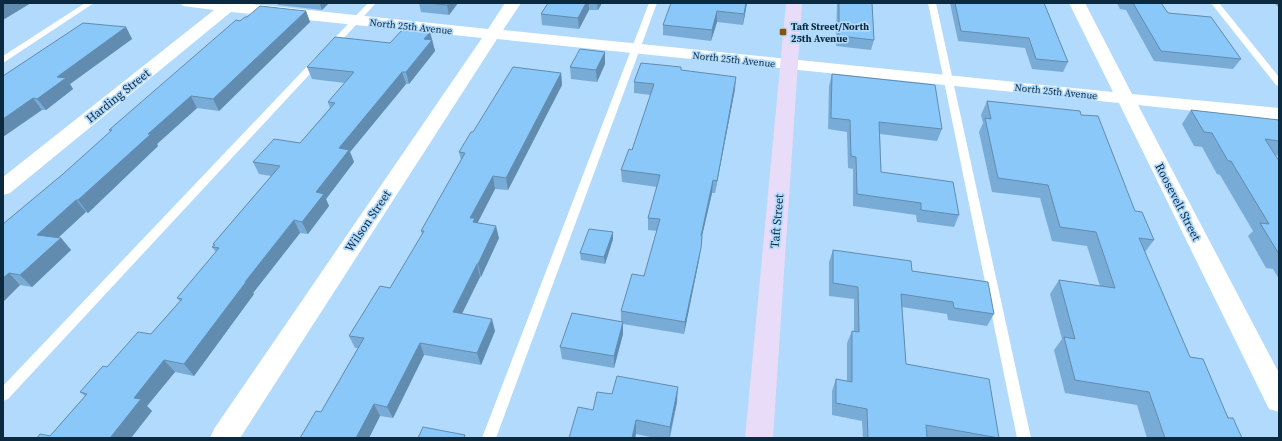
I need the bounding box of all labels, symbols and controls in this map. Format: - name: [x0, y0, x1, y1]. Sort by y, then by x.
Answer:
- street label: North 25th Avenue: [369, 16, 453, 37]
- place label: Taft Street/North 25th Avenue: [791, 20, 869, 45]
- marker: Taft Street/North 25th Avenue: [778, 27, 788, 37]
- street label: North 25th Avenue: [692, 49, 776, 70]
- street label: Harding Street: [83, 65, 153, 127]
- street label: North 25th Avenue: [1014, 81, 1098, 102]
- street label: Roosevelt Street: [1152, 160, 1205, 244]
- street label: Wilson Street: [341, 187, 395, 255]
- street label: Taft Street: [767, 193, 787, 249]

